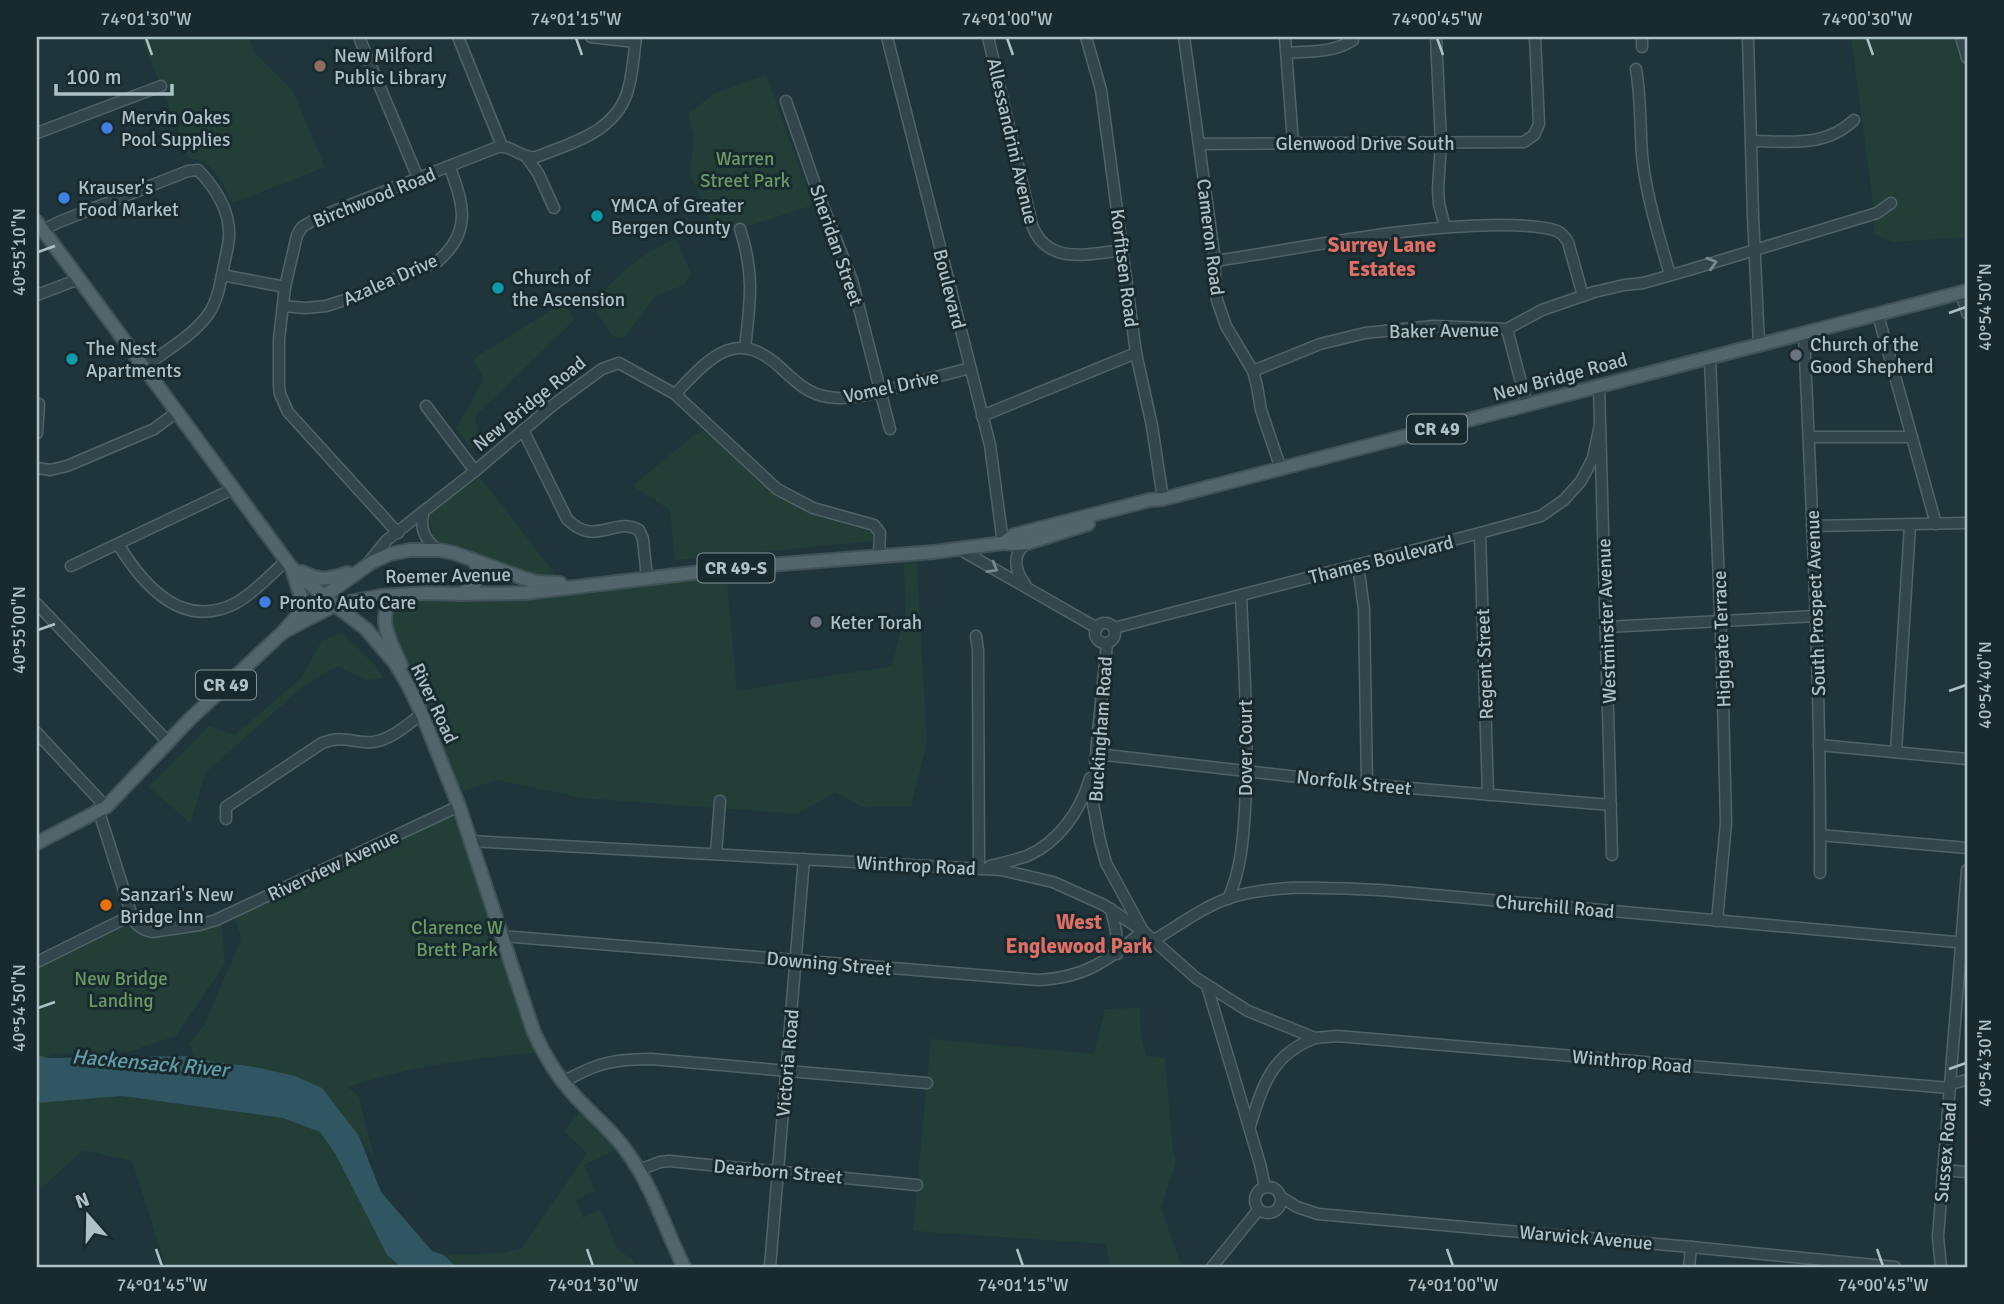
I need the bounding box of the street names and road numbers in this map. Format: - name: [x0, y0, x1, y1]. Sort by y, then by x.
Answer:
- street label: Allessandrini Avenue: [981, 56, 1043, 227]
- street label: Glenwood Drive South: [1275, 132, 1455, 156]
- street label: Birchwood Road: [309, 162, 439, 233]
- street label: Cameron Road: [1191, 177, 1229, 297]
- street label: Sheridan Street: [804, 182, 868, 309]
- street label: Korfitsen Road: [1105, 208, 1143, 329]
- street label: Boulevard: [928, 247, 971, 332]
- street label: Azalea Drive: [339, 248, 441, 311]
- street label: Baker Avenue: [1389, 318, 1499, 344]
- street label: New Bridge Road: [1490, 347, 1630, 406]
- street label: New Bridge Road: [468, 351, 591, 457]
- street label: Vomel Drive: [841, 365, 941, 409]
- road number: CR 49: [1407, 414, 1467, 444]
- street label: South Prospect Avenue: [1801, 510, 1831, 696]
- street label: Thames Boulevard: [1307, 530, 1456, 590]
- street label: Westminster Avenue: [1592, 538, 1622, 704]
- road number: CR 49-S: [698, 554, 774, 582]
- street label: Roemer Avenue: [385, 563, 511, 589]
- street label: Highgate Terrace: [1708, 570, 1736, 708]
- street label: Regent Street: [1471, 608, 1499, 720]
- street label: Buckingham Road: [1084, 656, 1118, 803]
- street label: River Road: [405, 659, 463, 748]
- road number: CR 49: [196, 670, 256, 700]
- street label: Dover Court: [1234, 699, 1258, 796]
- street label: Norfolk Street: [1295, 765, 1413, 801]
- street label: Riverview Avenue: [264, 825, 403, 907]
- street label: Winthrop Road: [855, 851, 977, 881]
- street label: Churchill Road: [1495, 890, 1615, 924]
- street label: Downing Street: [765, 947, 893, 981]
- street label: Victoria Road: [771, 1008, 805, 1118]
- street label: Winthrop Road: [1571, 1045, 1693, 1079]
- street label: Sussex Road: [1930, 1101, 1962, 1203]
- street label: Dearborn Street: [712, 1154, 844, 1190]
- street label: Warwick Avenue: [1518, 1220, 1654, 1256]

